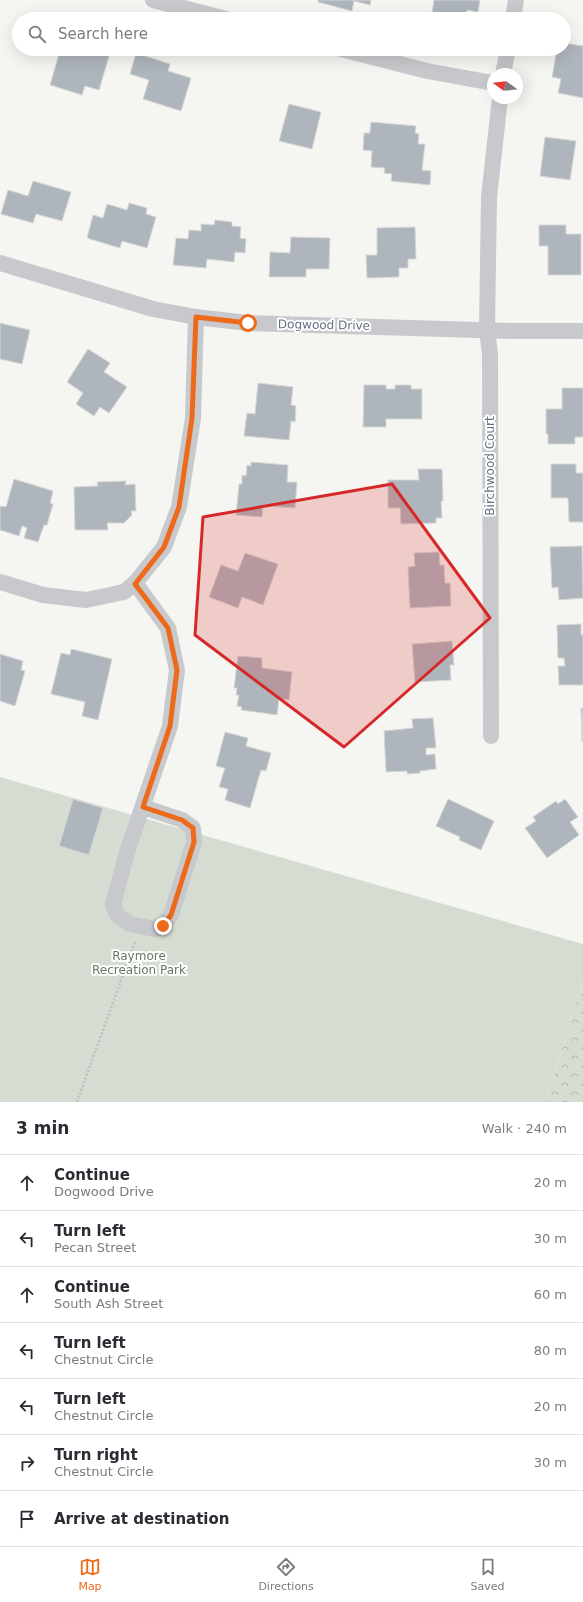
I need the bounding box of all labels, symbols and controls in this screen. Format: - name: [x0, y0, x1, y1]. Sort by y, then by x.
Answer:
- search box: [12, 12, 571, 56]
- icon: search: [26, 23, 48, 45]
- text: Search here: [58, 25, 148, 43]
- north arrow: [487, 68, 523, 104]
- route start: [239, 314, 257, 332]
- street label: Dogwood Drive: [278, 317, 370, 333]
- street label: Birchwood Court: [483, 416, 497, 516]
- route end: [154, 917, 172, 935]
- park label: Raymore Recreation Park: [92, 949, 186, 977]
- text: 3 min: [16, 1118, 69, 1138]
- text: Walk · 240 m: [482, 1121, 567, 1136]
- text: Continue: [54, 1166, 130, 1184]
- icon: ahead: [16, 1172, 38, 1194]
- text: 20 m: [534, 1175, 567, 1190]
- text: Dogwood Drive: [54, 1184, 154, 1199]
- text: Turn left: [54, 1222, 126, 1240]
- icon: left: [16, 1228, 38, 1250]
- text: 30 m: [534, 1231, 567, 1246]
- text: Pecan Street: [54, 1240, 136, 1255]
- text: Continue: [54, 1278, 130, 1296]
- icon: ahead: [16, 1284, 38, 1306]
- text: 60 m: [534, 1287, 567, 1302]
- text: South Ash Street: [54, 1296, 163, 1311]
- text: Turn left: [54, 1334, 126, 1352]
- icon: left: [16, 1340, 38, 1362]
- text: 80 m: [534, 1343, 567, 1358]
- text: Chestnut Circle: [54, 1352, 153, 1367]
- text: Turn left: [54, 1390, 126, 1408]
- icon: left: [16, 1396, 38, 1418]
- text: 20 m: [534, 1399, 567, 1414]
- text: Chestnut Circle: [54, 1408, 153, 1423]
- text: Turn right: [54, 1446, 138, 1464]
- icon: right: [16, 1452, 38, 1474]
- text: 30 m: [534, 1455, 567, 1470]
- text: Chestnut Circle: [54, 1464, 153, 1479]
- icon: arrive: [16, 1508, 38, 1530]
- text: Arrive at destination: [54, 1510, 229, 1528]
- tab: Map: [78, 1556, 102, 1593]
- tab: Directions: [258, 1556, 314, 1593]
- tab: Saved: [471, 1556, 505, 1593]

